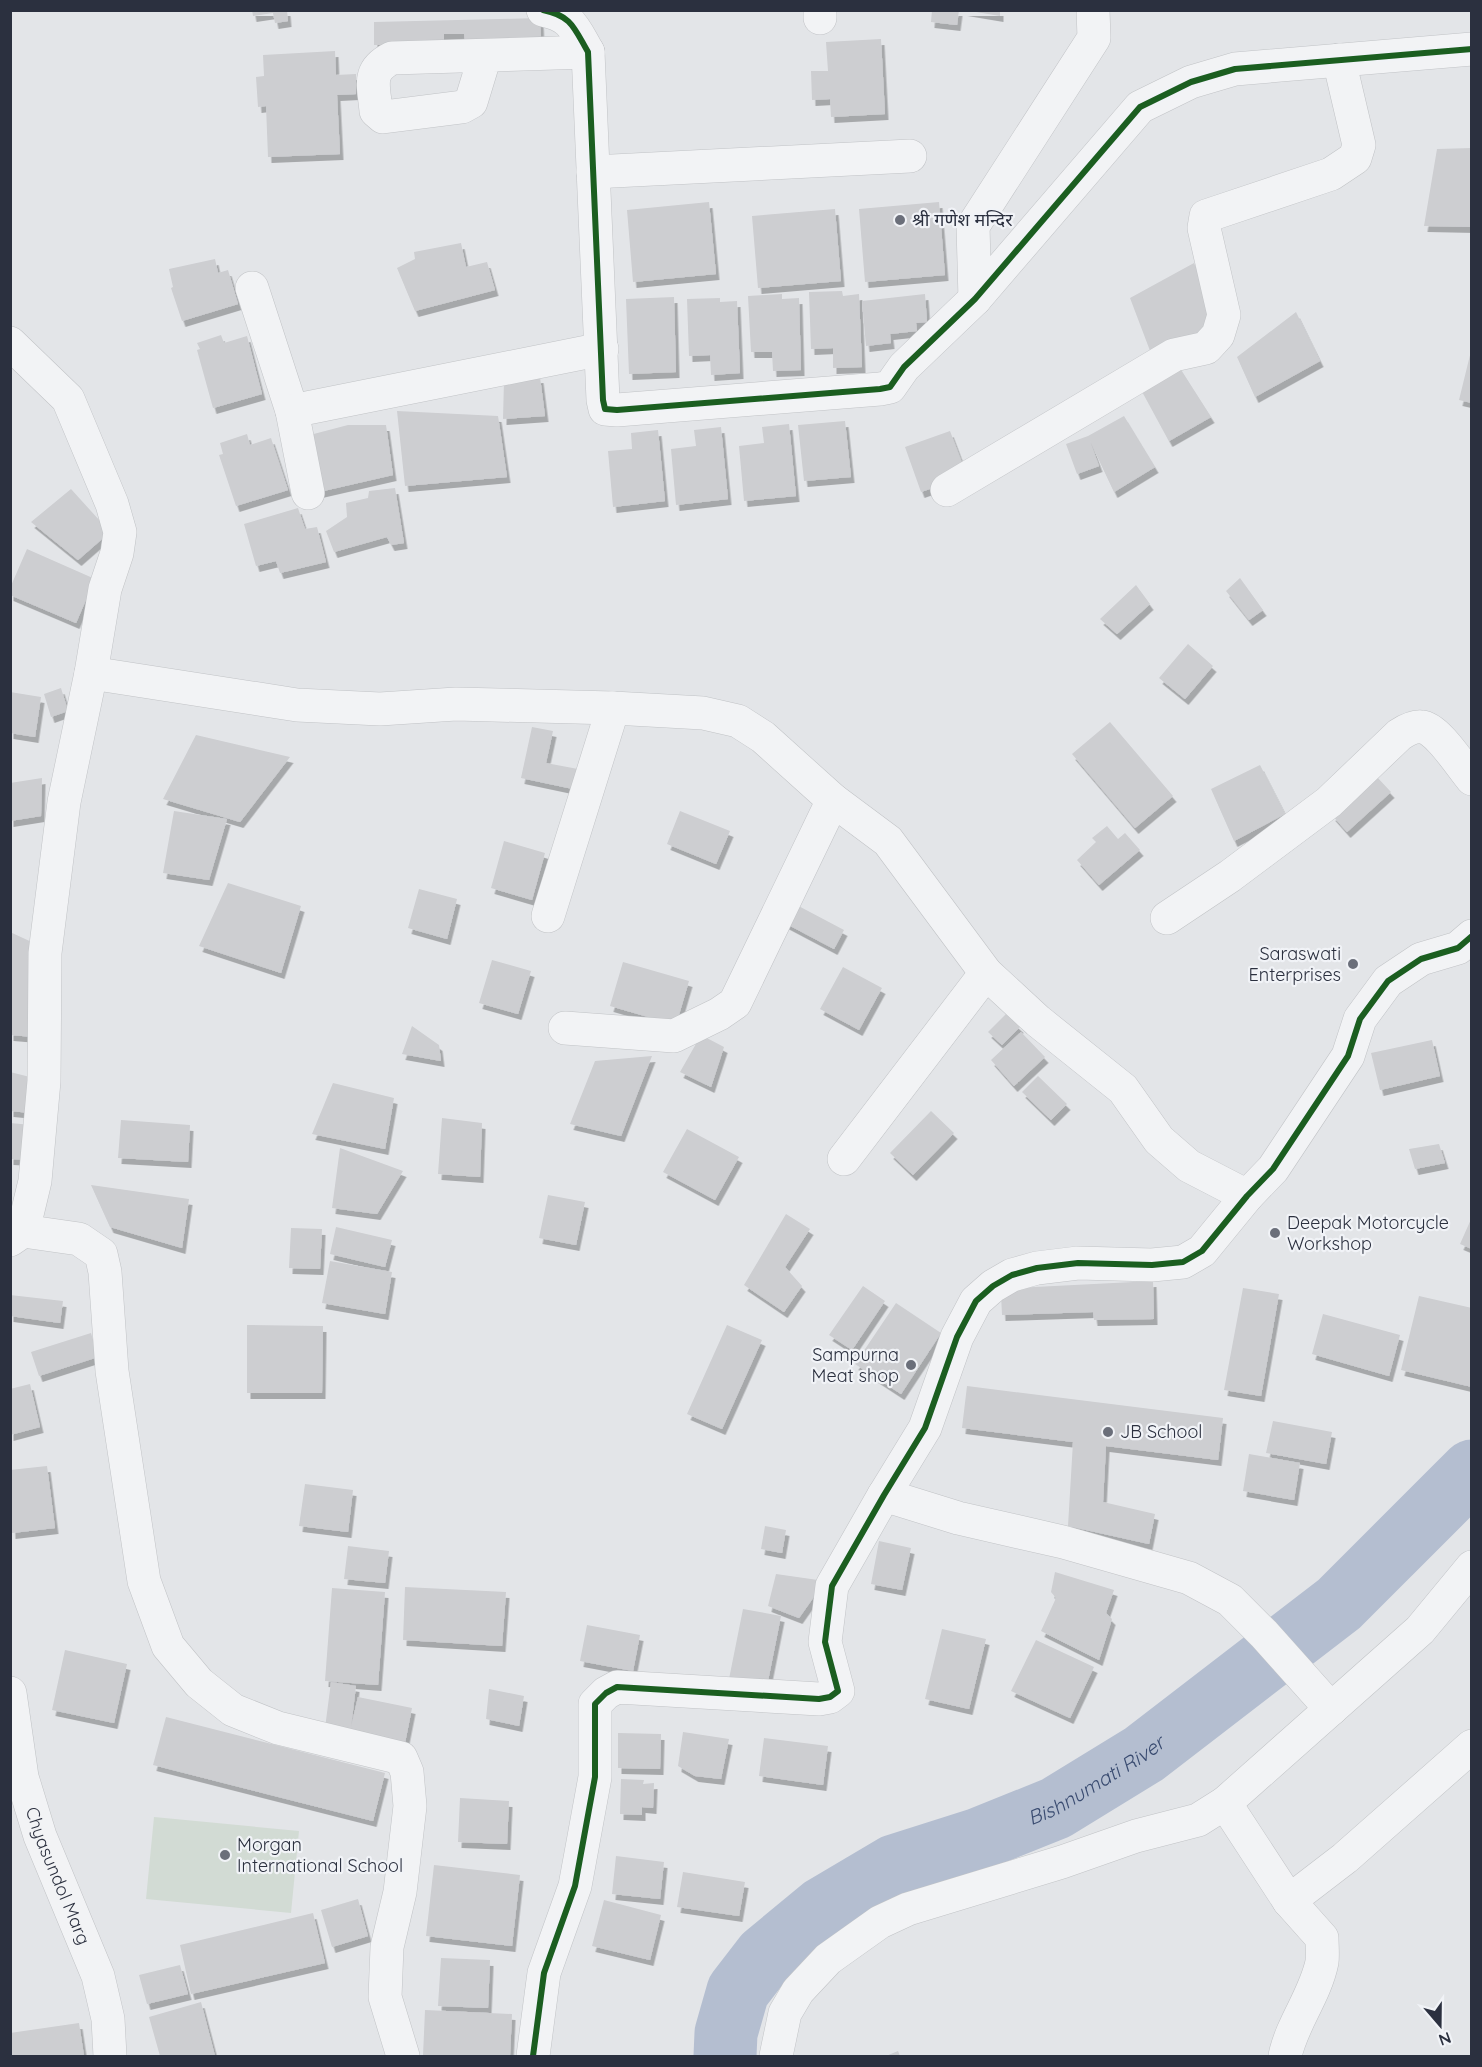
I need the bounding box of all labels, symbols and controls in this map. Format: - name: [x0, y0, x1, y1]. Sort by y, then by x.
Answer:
- place label: श्री गणेश मन्दिर: [912, 208, 1013, 231]
- marker: श्री गणेश मन्दिर: [893, 213, 907, 227]
- place label: Saraswati Enterprises: [1249, 942, 1341, 986]
- marker: Saraswati Enterprises: [1346, 957, 1360, 971]
- place label: Deepak Motorcycle Workshop: [1287, 1211, 1449, 1255]
- marker: Deepak Motorcycle Workshop: [1268, 1226, 1282, 1240]
- place label: Sampurna Meat shop: [812, 1343, 899, 1387]
- marker: Sampurna Meat shop: [904, 1358, 918, 1372]
- place label: JB School: [1120, 1420, 1202, 1443]
- marker: JB School: [1101, 1425, 1115, 1439]
- water label: Bishnumati River: [1024, 1729, 1171, 1830]
- street label: Chyasundol Marg: [21, 1804, 96, 1948]
- place label: Morgan International School: [237, 1833, 403, 1877]
- marker: Morgan International School: [218, 1848, 232, 1862]
- north arrow: [1410, 1995, 1470, 2055]
- text: N: [1436, 2028, 1454, 2051]

